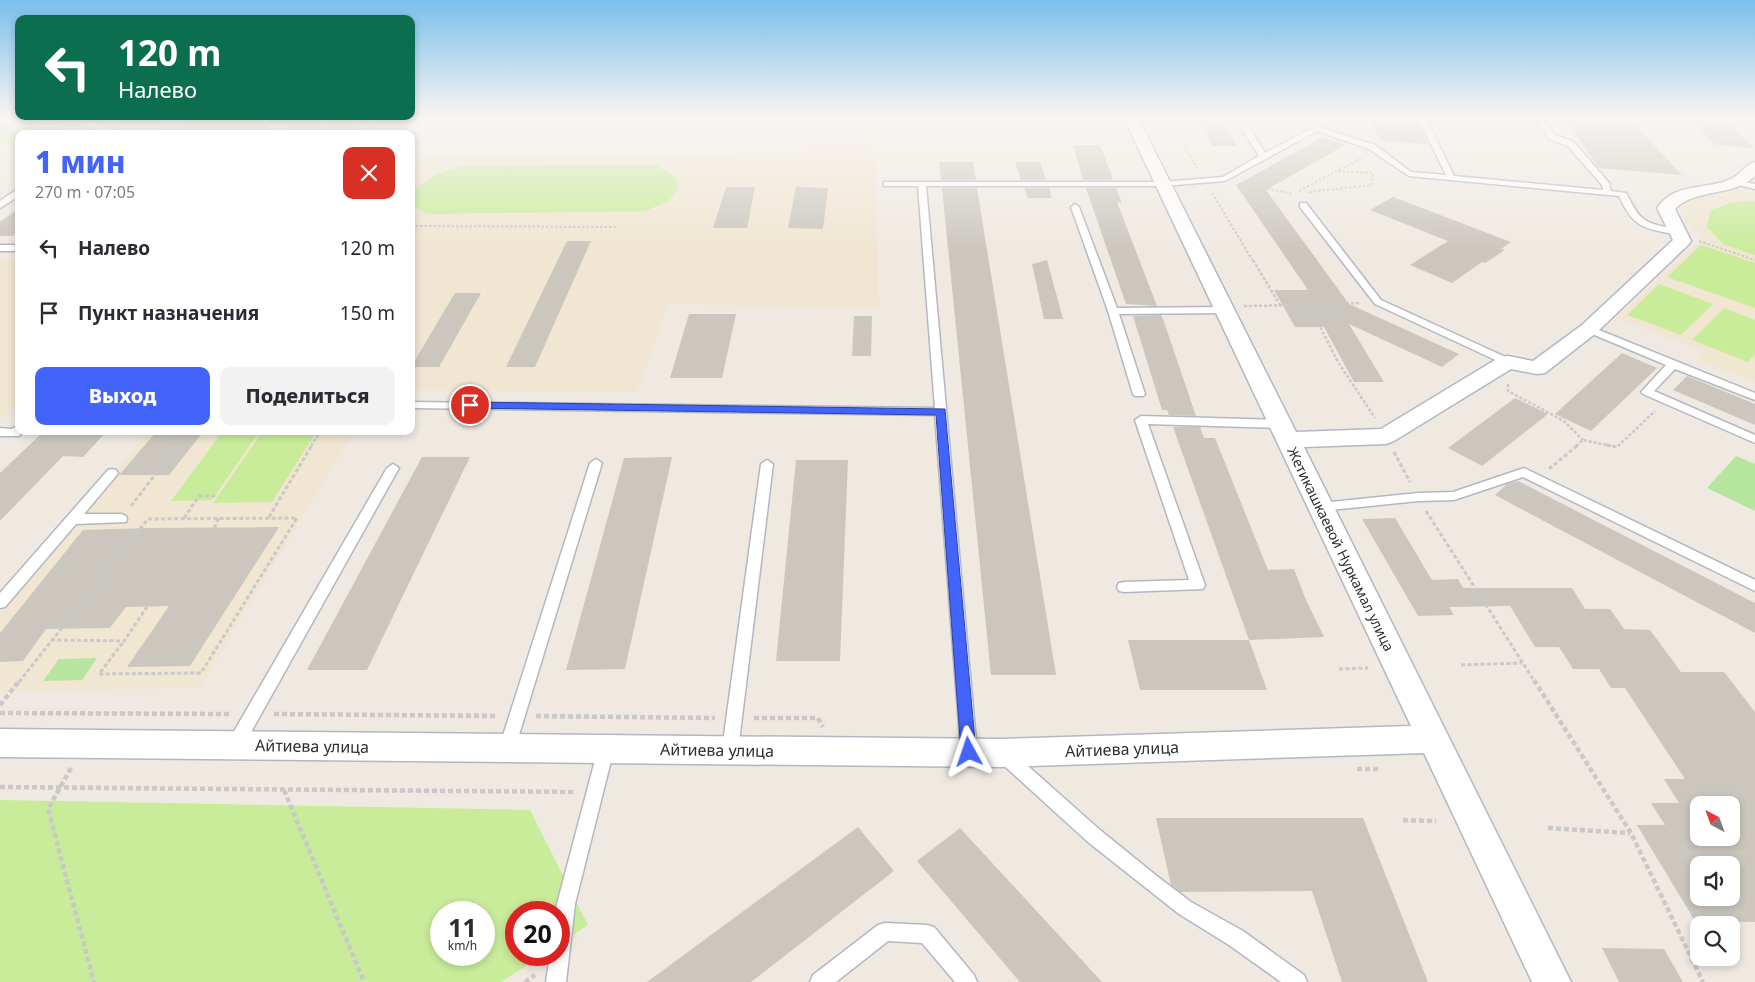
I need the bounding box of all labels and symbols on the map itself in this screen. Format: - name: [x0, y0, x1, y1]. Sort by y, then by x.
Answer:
- pin: [449, 384, 491, 426]
- street label: Жетикашкаевой Нуркамал улица: [1283, 444, 1399, 654]
- position arrow: [942, 725, 994, 777]
- street label: Айтиева улица: [255, 734, 369, 758]
- street label: Айтиева улица: [1065, 736, 1179, 762]
- street label: Айтиева улица: [660, 738, 774, 762]
- north arrow: [1690, 796, 1740, 846]
- speed limit sign: 20: [505, 901, 570, 966]

